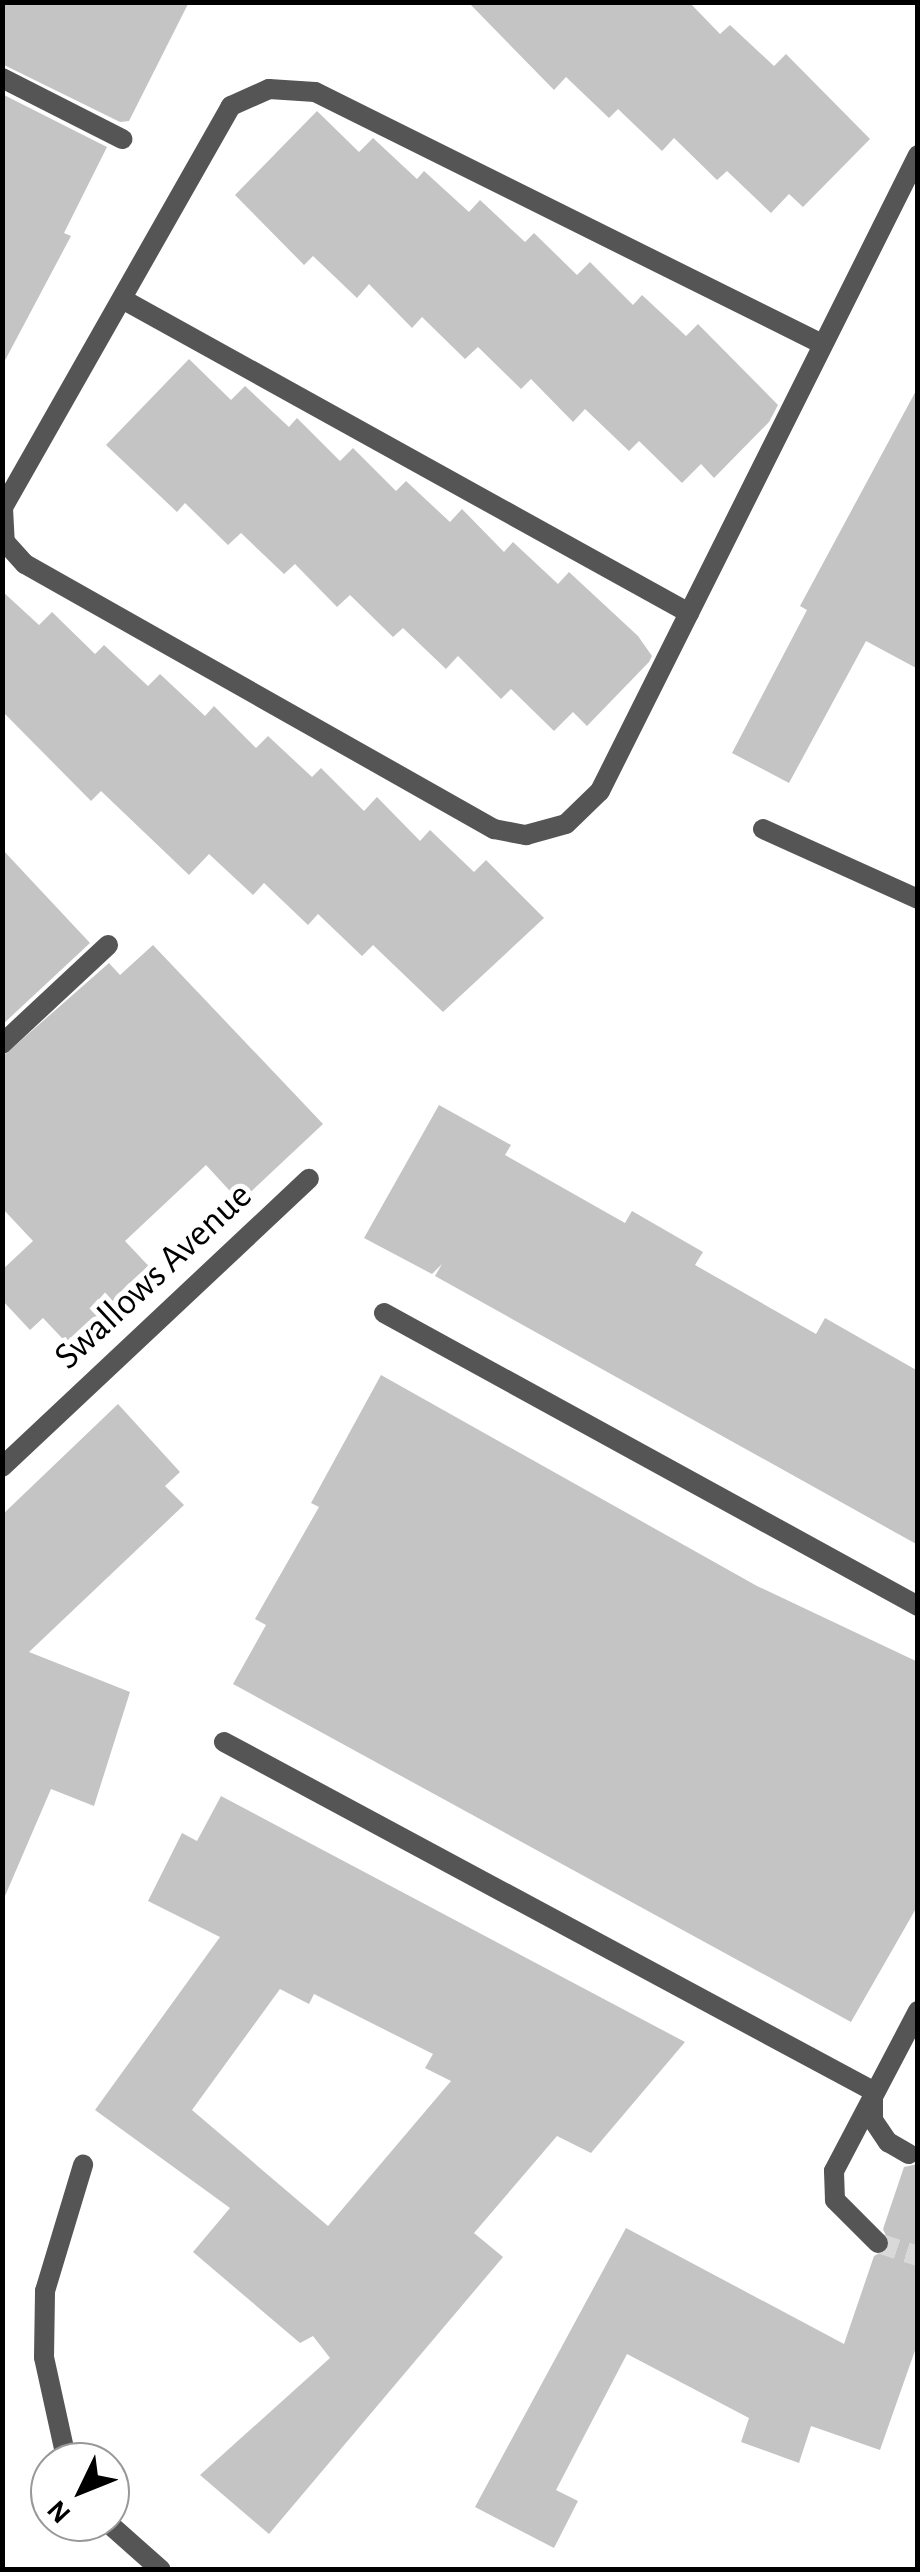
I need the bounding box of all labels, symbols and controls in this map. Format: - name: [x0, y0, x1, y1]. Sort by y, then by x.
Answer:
- street label: Swallows Avenue: [46, 1174, 262, 1380]
- north arrow: [30, 2442, 130, 2542]
- text: N: [43, 2494, 76, 2528]

